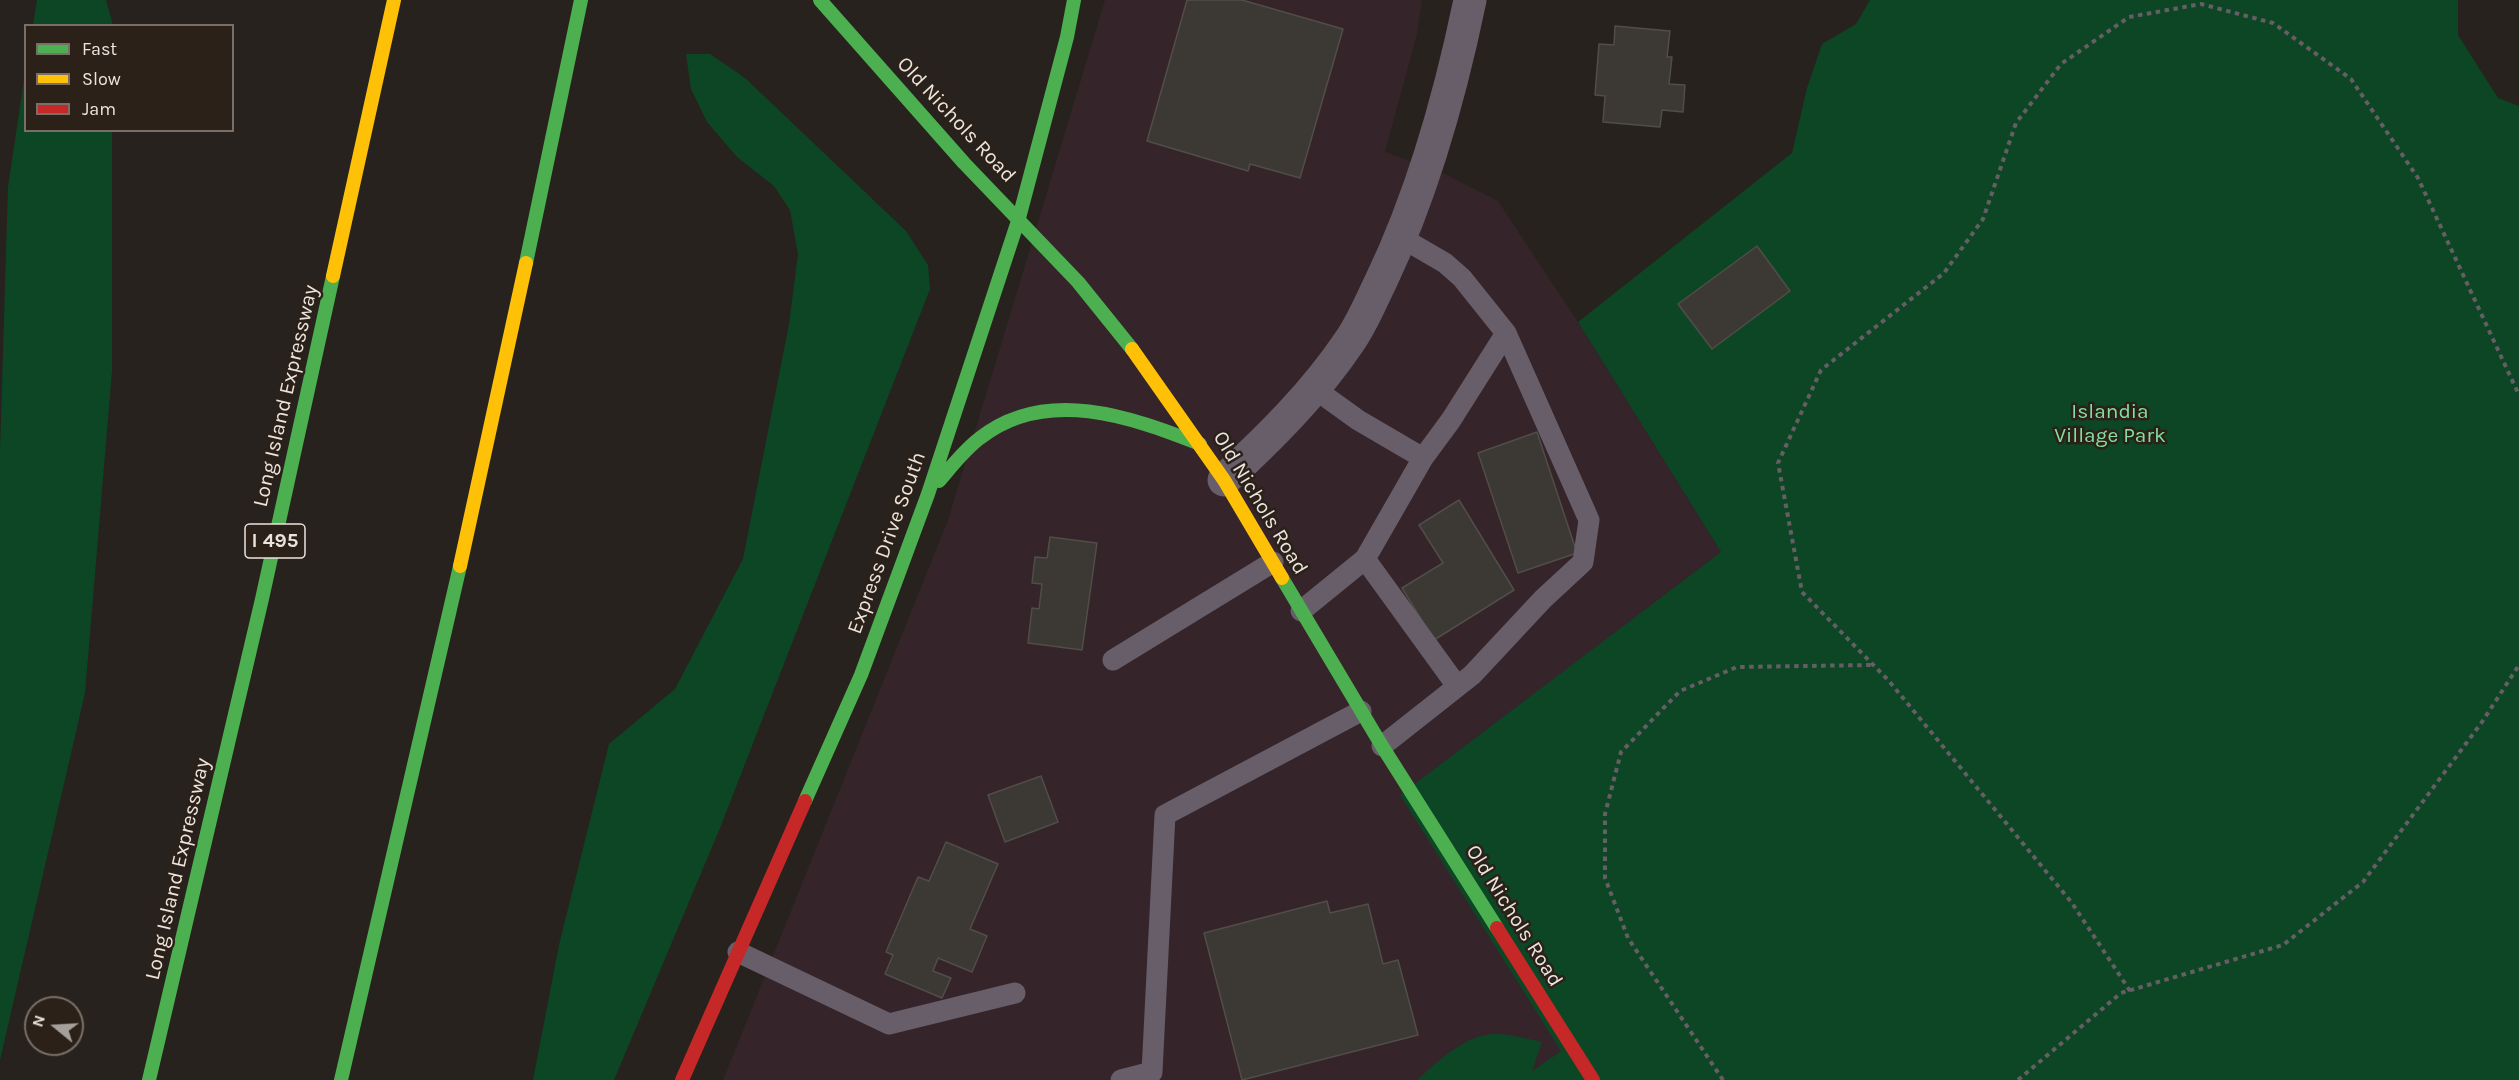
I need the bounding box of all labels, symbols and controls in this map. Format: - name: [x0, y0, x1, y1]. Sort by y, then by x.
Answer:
- legend: [24, 24, 234, 132]
- text: Fast: [82, 38, 117, 60]
- street label: Old Nichols Road: [891, 52, 1021, 188]
- text: Slow: [82, 68, 121, 90]
- text: Jam: [82, 98, 116, 120]
- street label: Long Island Expressway: [248, 283, 324, 509]
- park label: Islandia Village Park: [2054, 399, 2166, 449]
- street label: Old Nichols Road: [1207, 427, 1313, 579]
- street label: Express Drive South: [842, 449, 932, 637]
- road number: I 495: [245, 524, 305, 558]
- street label: Long Island Expressway: [140, 756, 216, 982]
- street label: Old Nichols Road: [1460, 840, 1568, 992]
- north arrow: [24, 996, 84, 1056]
- text: N: [27, 1013, 49, 1029]

